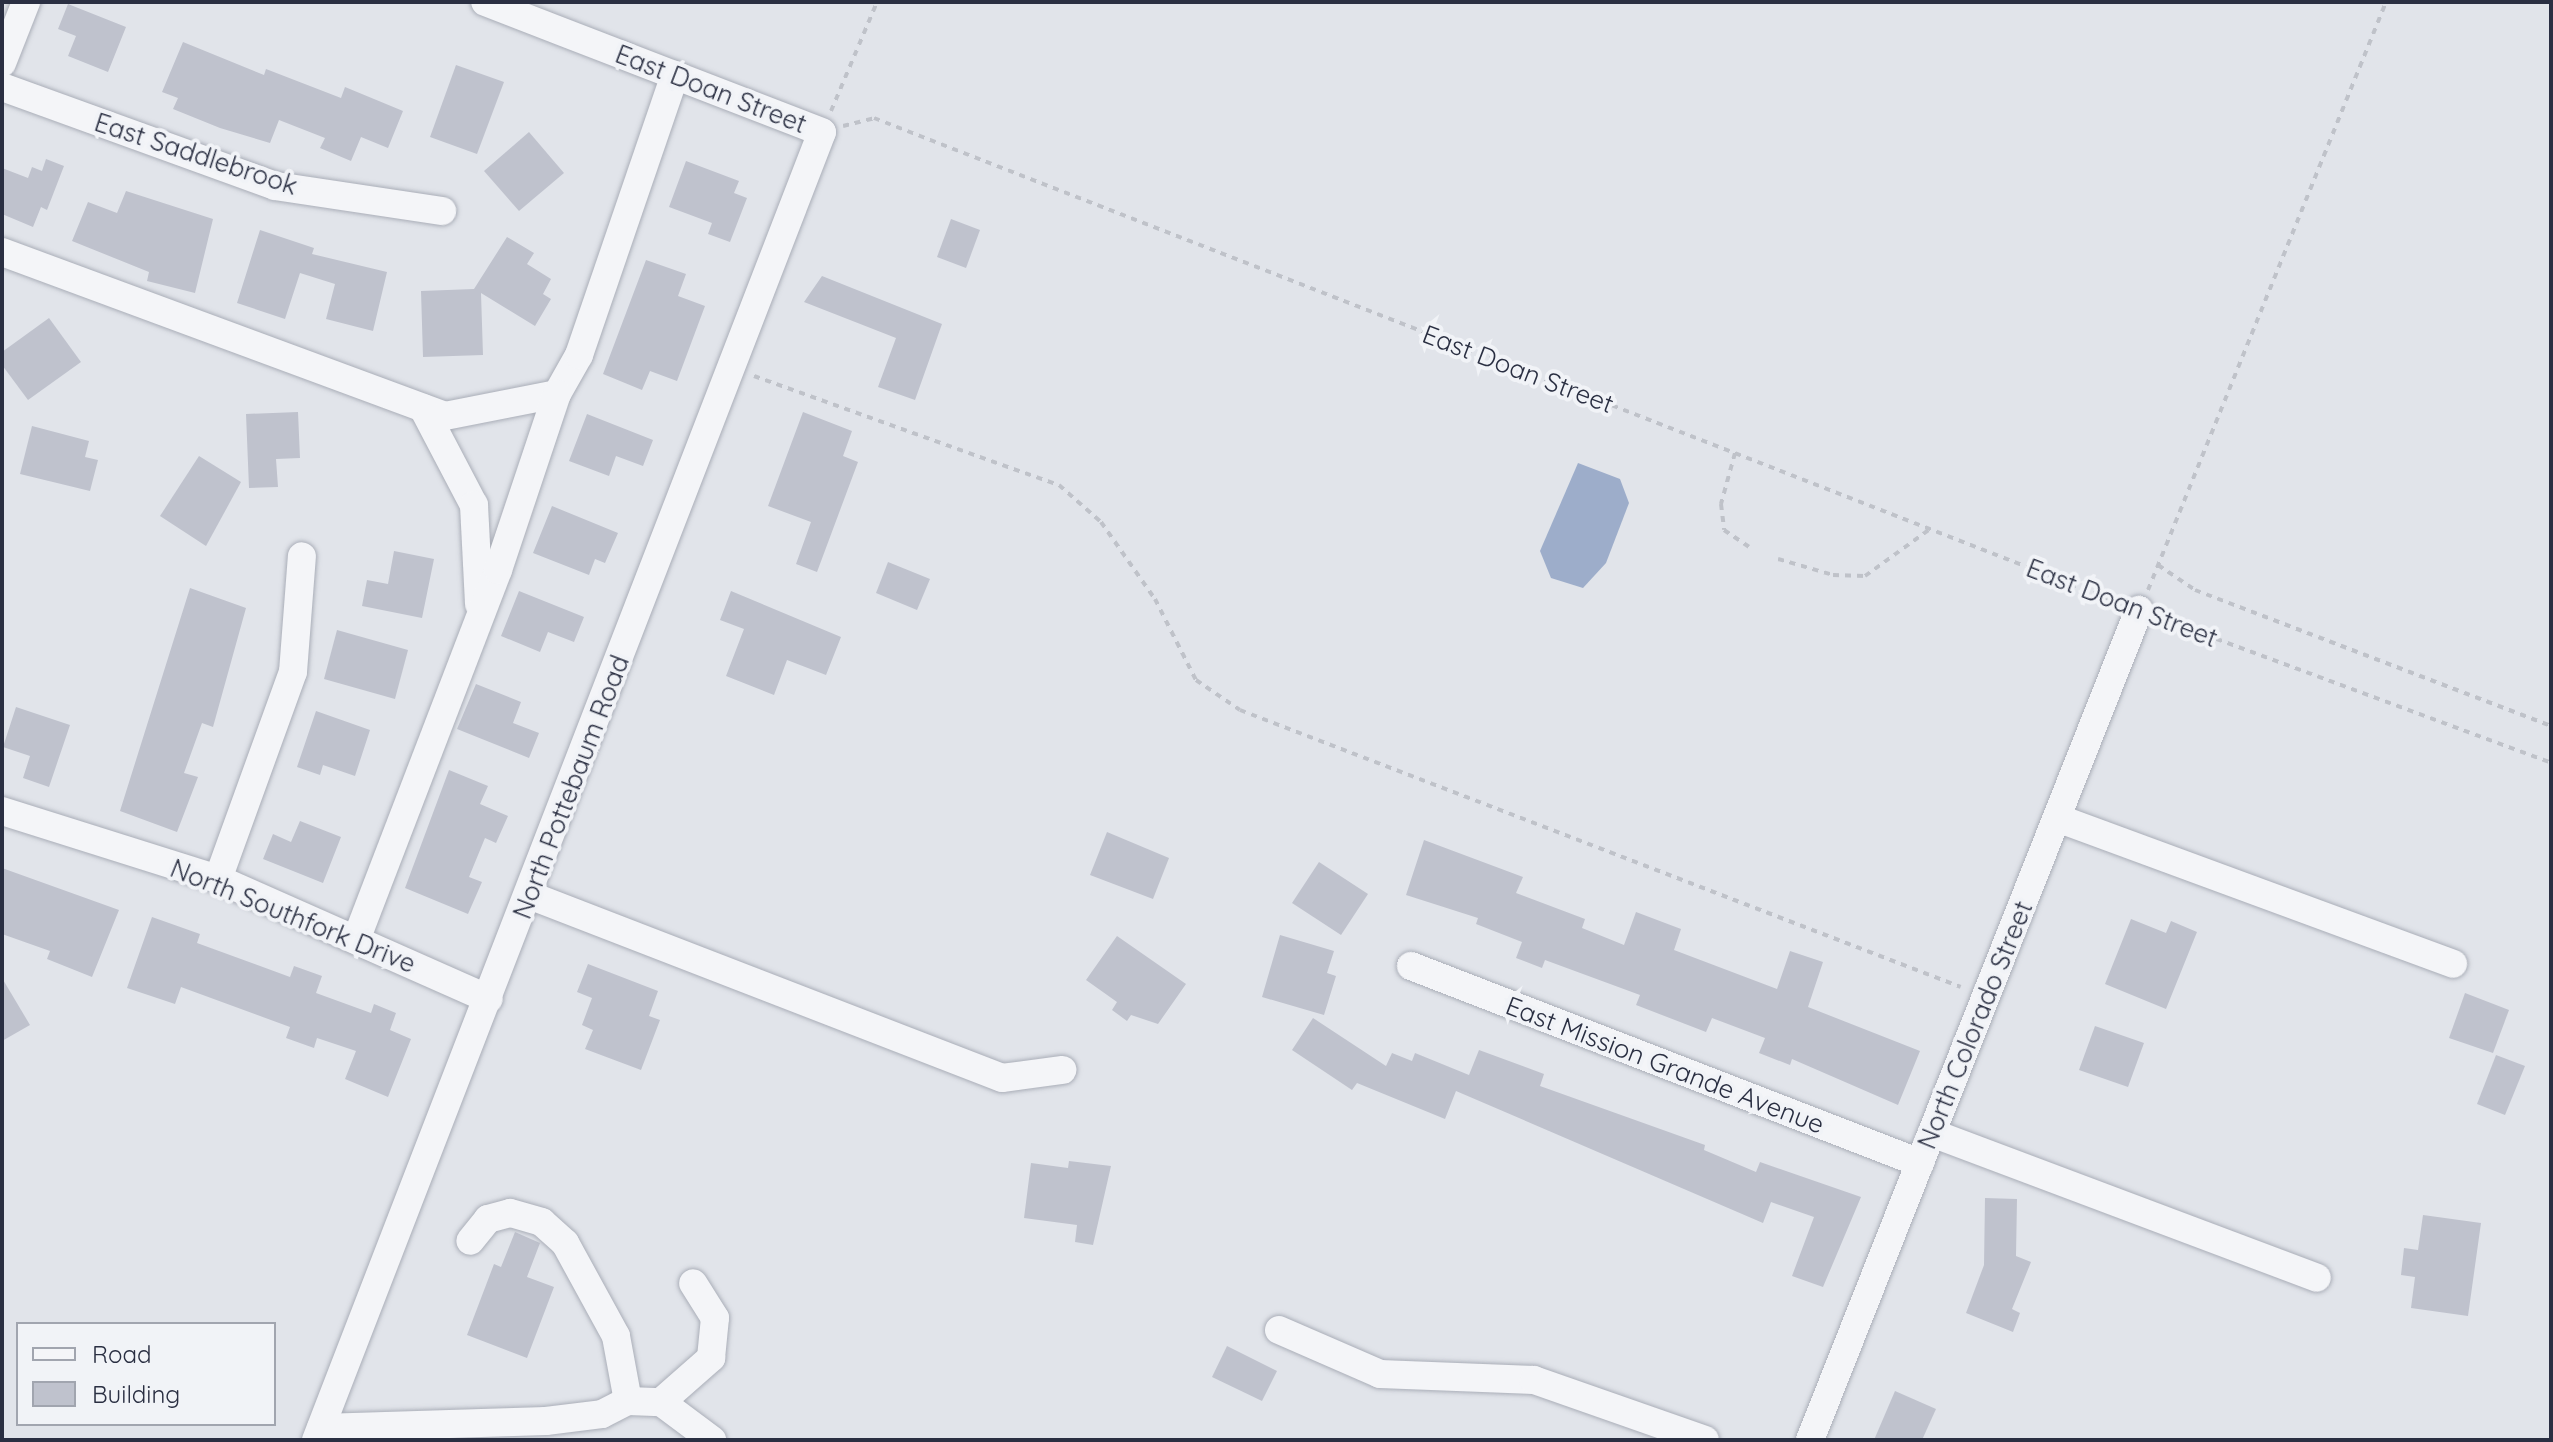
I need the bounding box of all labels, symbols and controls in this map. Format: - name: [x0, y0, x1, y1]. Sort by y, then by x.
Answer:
- street label: East Doan Street: [611, 38, 811, 140]
- street label: East Saddlebrook: [91, 106, 301, 202]
- street label: East Doan Street: [1418, 318, 1618, 420]
- street label: East Doan Street: [2022, 552, 2222, 654]
- street label: North Pottebaum Road: [506, 651, 636, 923]
- street label: North Southfork Drive: [166, 853, 420, 979]
- street label: North Colorado Street: [1911, 897, 2039, 1153]
- street label: East Mission Grande Avenue: [1501, 990, 1829, 1140]
- legend: [16, 1322, 276, 1426]
- text: Road: [92, 1339, 152, 1369]
- text: Building: [92, 1379, 180, 1409]

